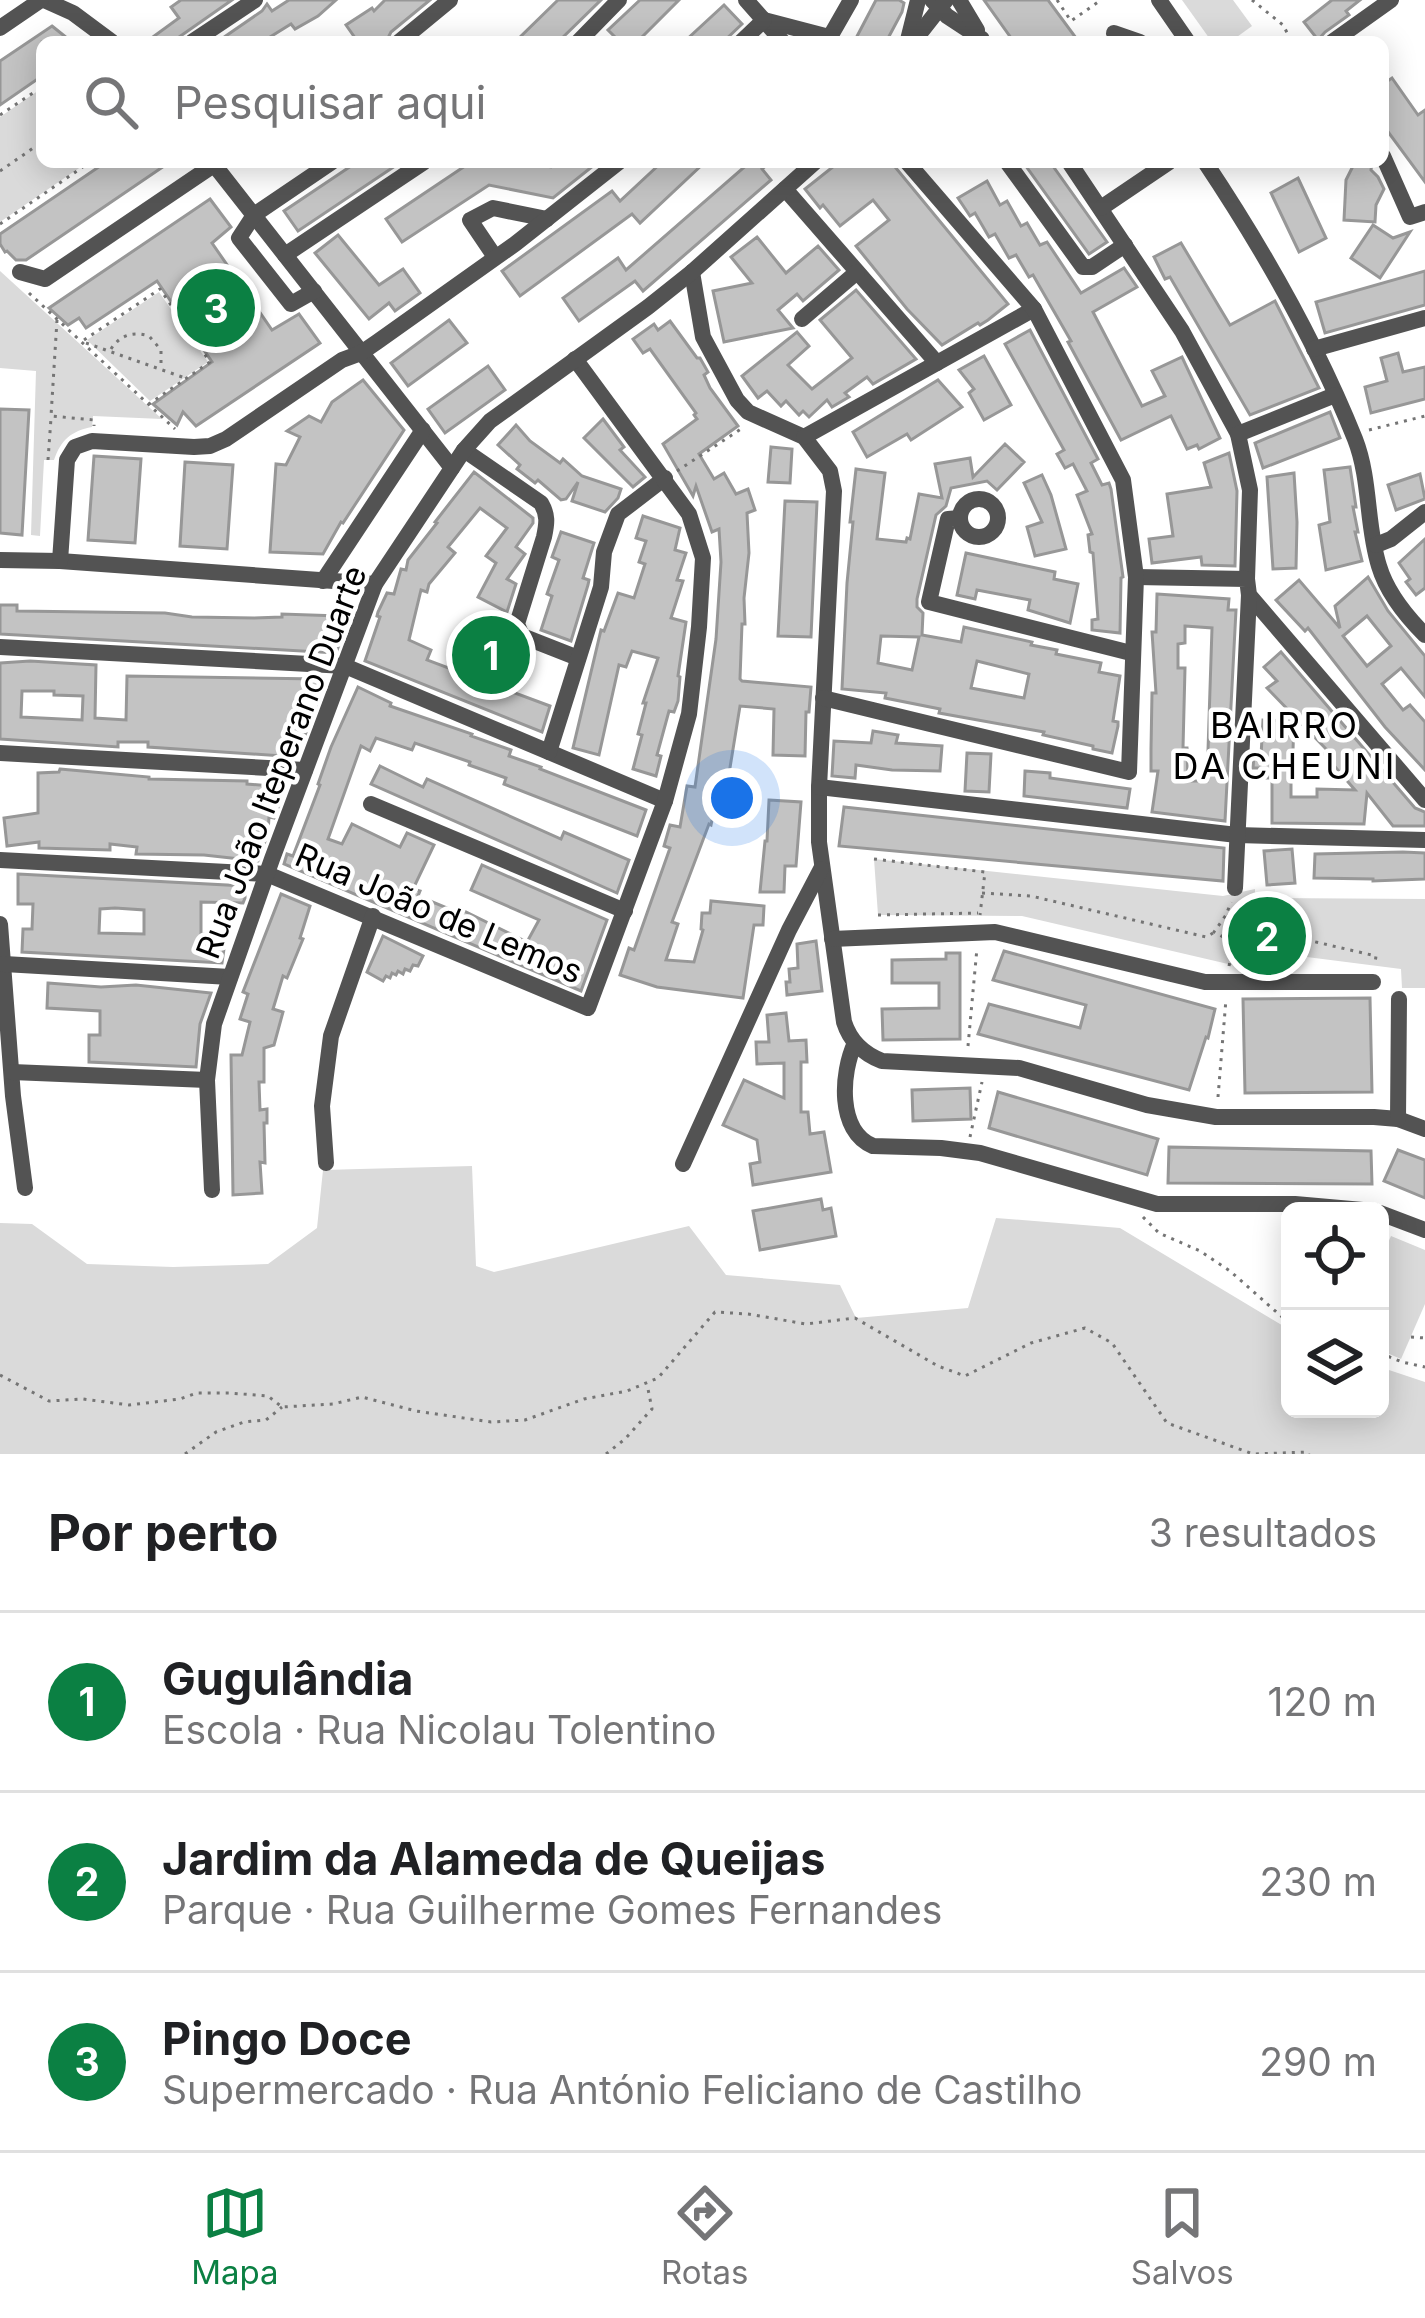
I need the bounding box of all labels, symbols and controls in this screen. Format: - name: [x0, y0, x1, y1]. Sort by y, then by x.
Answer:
- search box: [36, 36, 1389, 168]
- icon: search: [78, 69, 144, 135]
- text: Pesquisar aqui: [174, 75, 487, 130]
- pin: 3: [177, 263, 255, 353]
- street label: Rua João Iteperano Duarte: [187, 560, 375, 964]
- pin: 1: [452, 610, 530, 700]
- district label: BAIRRO DA CHEUNI: [1173, 703, 1397, 788]
- your location: [702, 768, 762, 828]
- street label: Rua João de Lemos: [289, 834, 589, 992]
- pin: 2: [1228, 891, 1306, 981]
- map controls: [1281, 1202, 1389, 1418]
- button: locate: [1281, 1202, 1389, 1310]
- button: layers: [1281, 1310, 1389, 1418]
- text: Por perto: [48, 1502, 279, 1563]
- text: 3 resultados: [1149, 1509, 1377, 1556]
- text: Gugulândia: [162, 1651, 413, 1706]
- text: 1: [79, 1678, 95, 1725]
- text: 120 m: [1268, 1678, 1377, 1725]
- text: Escola · Rua Nicolau Tolentino: [162, 1706, 716, 1753]
- text: Jardim da Alameda de Queijas: [162, 1831, 825, 1886]
- text: 2: [75, 1858, 99, 1905]
- text: 230 m: [1259, 1858, 1377, 1905]
- text: Parque · Rua Guilherme Gomes Fernandes: [162, 1886, 942, 1933]
- text: Pingo Doce: [162, 2011, 411, 2066]
- text: 3: [74, 2038, 100, 2085]
- text: 290 m: [1259, 2038, 1377, 2085]
- text: Supermercado · Rua António Feliciano de Castilho: [162, 2066, 1082, 2113]
- tab: Mapa: [191, 2180, 279, 2292]
- tab: Rotas: [661, 2180, 748, 2292]
- tab: Salvos: [1131, 2180, 1234, 2292]

